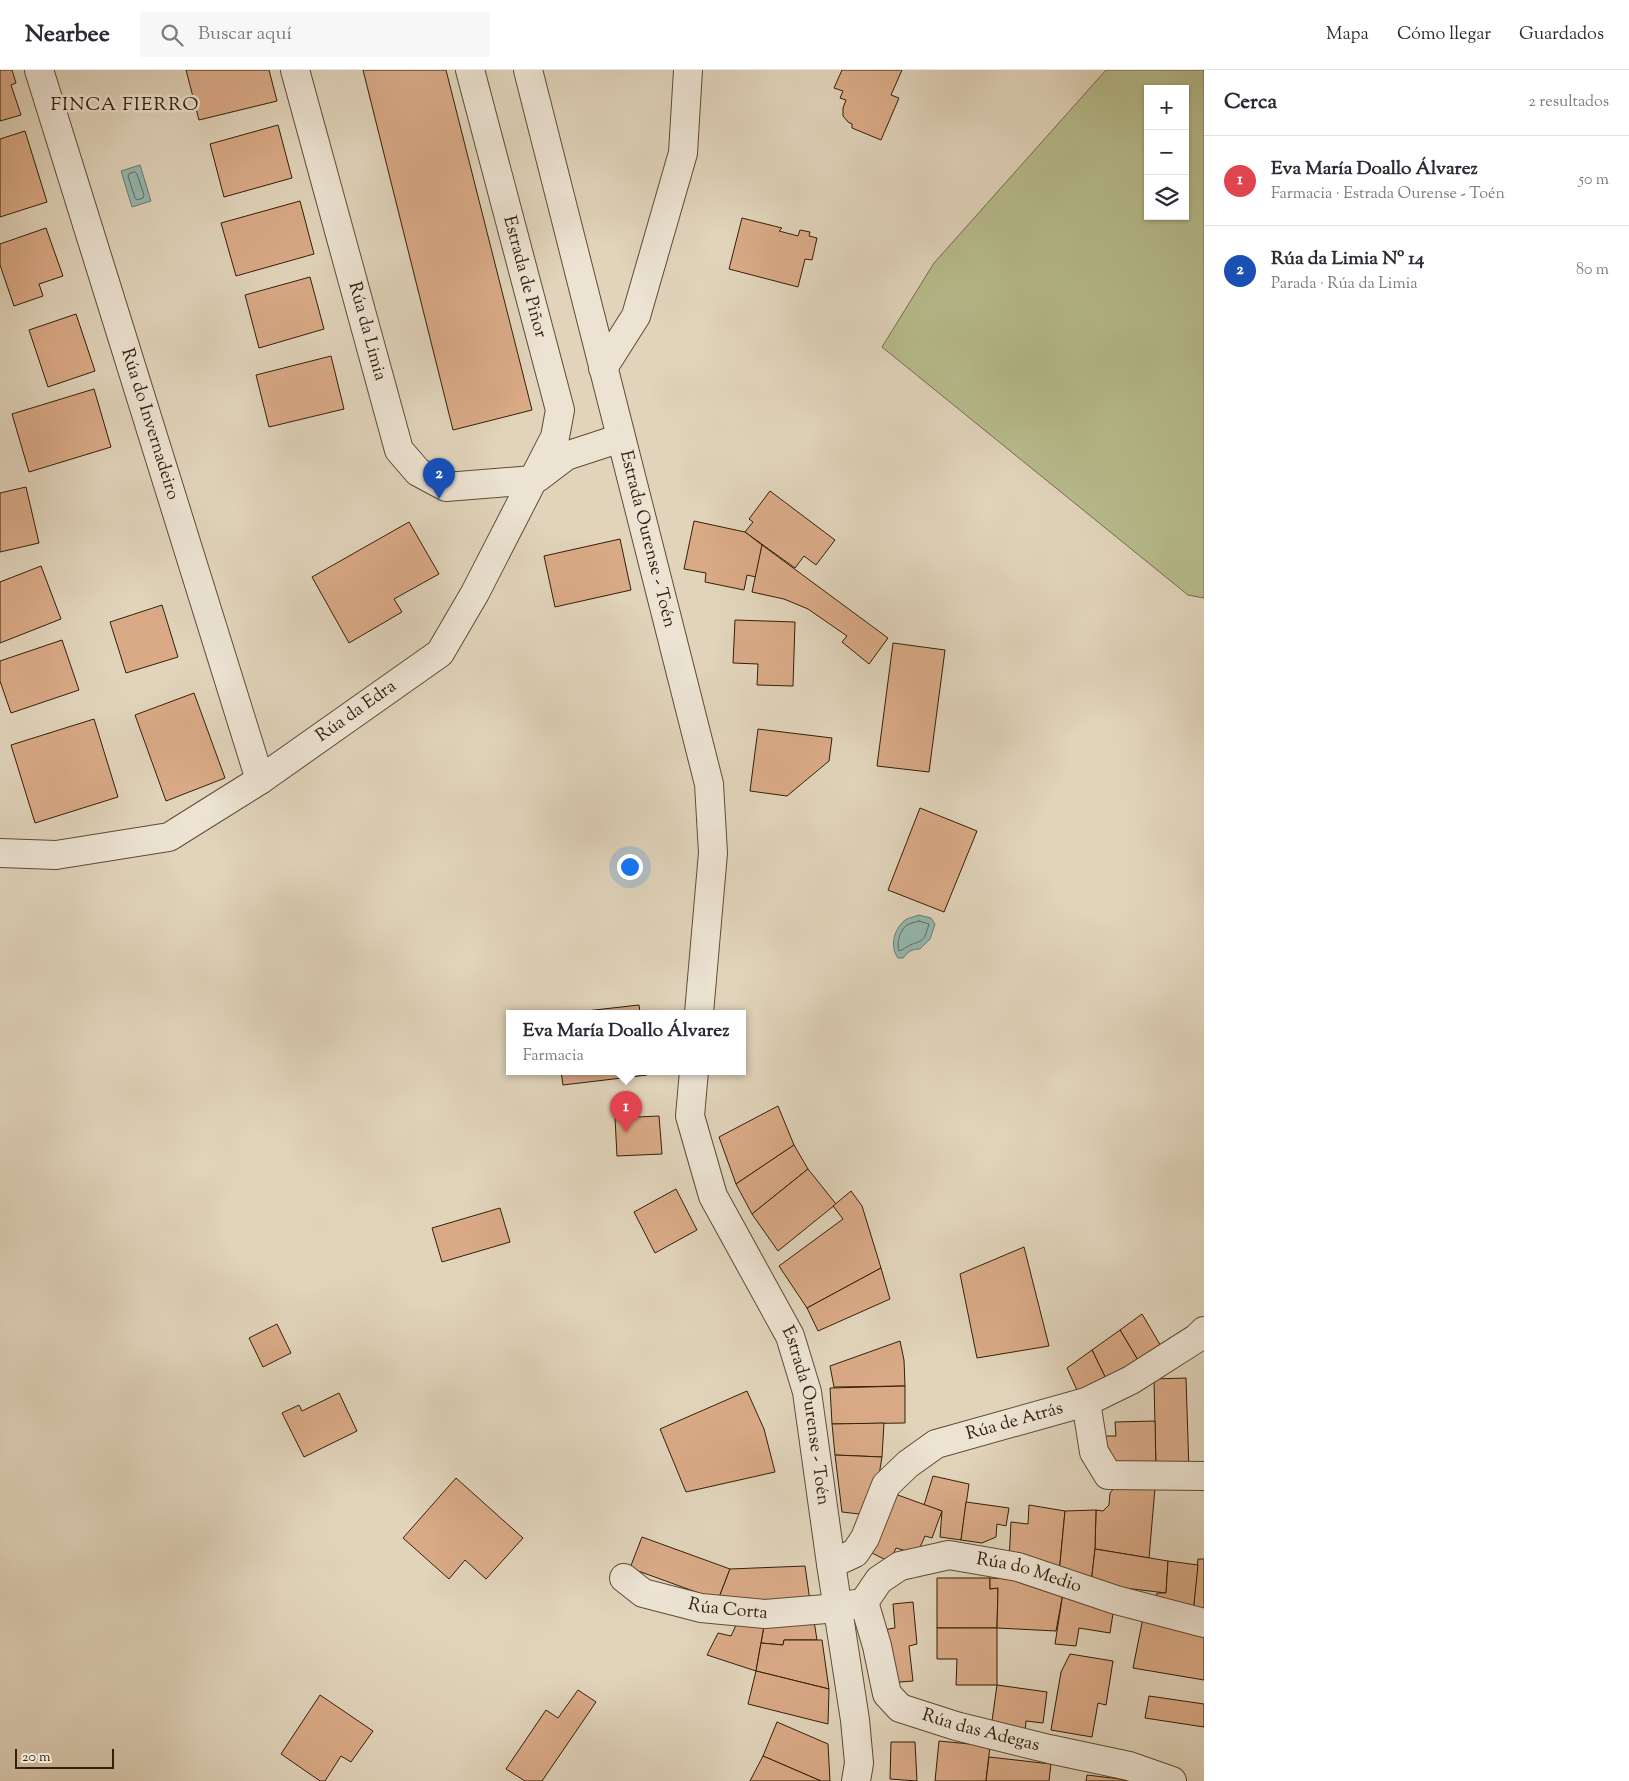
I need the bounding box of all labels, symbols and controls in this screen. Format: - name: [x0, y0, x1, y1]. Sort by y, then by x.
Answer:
- search box: [140, 12, 490, 57]
- text: Nearbee: [25, 18, 110, 52]
- icon: search: [158, 21, 186, 49]
- text: Buscar aquí: [198, 21, 292, 48]
- text: Mapa: [1326, 22, 1369, 48]
- text: Cómo llegar: [1397, 22, 1491, 48]
- text: Guardados: [1519, 22, 1604, 48]
- map controls: [1144, 85, 1189, 220]
- button: +: [1144, 85, 1189, 130]
- text: Cerca: [1224, 88, 1277, 118]
- text: 2 resultados: [1528, 91, 1609, 114]
- district label: FINCA FIERRO: [50, 92, 200, 119]
- button: −: [1144, 130, 1189, 175]
- text: Eva María Doallo Álvarez: [1271, 156, 1478, 183]
- text: 1: [1237, 169, 1243, 192]
- text: 50 m: [1578, 169, 1609, 192]
- button: layers: [1144, 175, 1189, 220]
- text: Farmacia · Estrada Ourense - Toén: [1271, 183, 1505, 206]
- street label: Estrada de Piñor: [495, 213, 553, 341]
- text: Rúa da Limia Nº 14: [1271, 246, 1424, 273]
- text: 2: [1236, 259, 1244, 282]
- text: 80 m: [1576, 259, 1609, 282]
- text: Parada · Rúa da Limia: [1271, 273, 1418, 296]
- street label: Rúa da Limia: [341, 279, 392, 384]
- street label: Rúa do Invernadeiro: [113, 345, 185, 503]
- street label: Estrada Ourense - Toén: [612, 448, 682, 631]
- pin: 2: [423, 458, 455, 499]
- street label: Rúa da Edra: [311, 674, 402, 749]
- your location: [617, 854, 643, 880]
- popup: [506, 1010, 746, 1075]
- text: Eva María Doallo Álvarez: [523, 1018, 729, 1045]
- text: Farmacia: [523, 1045, 584, 1068]
- pin: 1: [610, 1091, 642, 1132]
- street label: Estrada Ourense - Toén: [774, 1322, 836, 1507]
- street label: Rúa de Atrás: [963, 1396, 1066, 1448]
- street label: Rúa do Medio: [974, 1547, 1085, 1600]
- street label: Rúa Corta: [685, 1592, 769, 1627]
- street label: Rúa das Adegas: [919, 1703, 1042, 1759]
- scale bar: [15, 1746, 114, 1769]
- text: 20 m: [22, 1748, 51, 1768]

